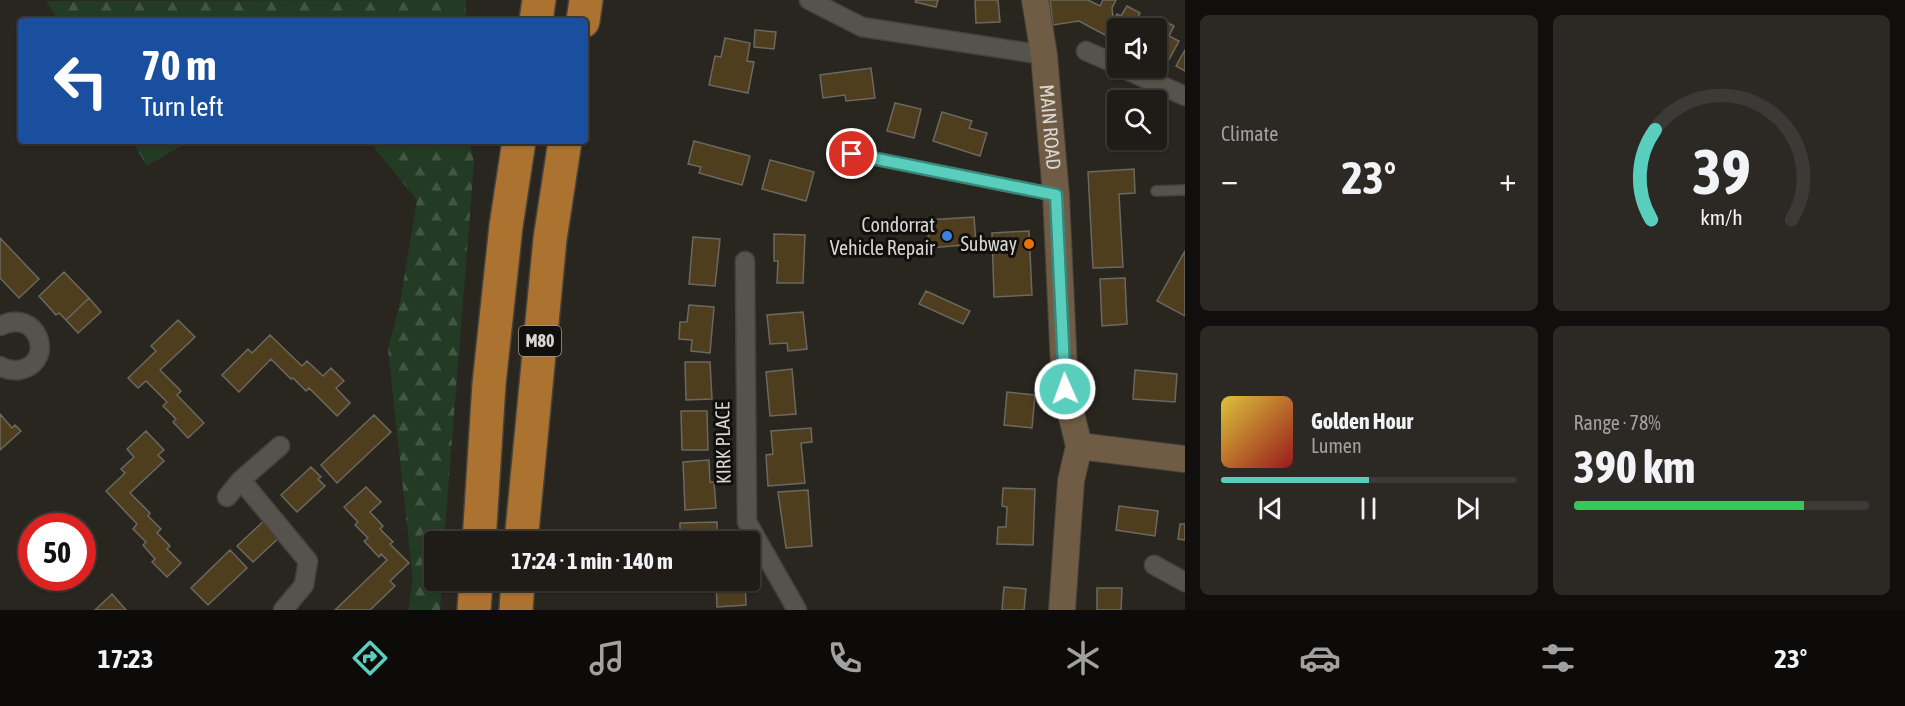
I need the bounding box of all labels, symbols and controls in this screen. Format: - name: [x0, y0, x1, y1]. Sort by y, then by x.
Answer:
- map controls: [1107, 18, 1167, 150]
- button: sound: [1107, 18, 1167, 78]
- text: 70 m: [141, 41, 216, 89]
- icon: left: [42, 42, 120, 120]
- street label: MAIN ROAD: [1036, 83, 1066, 170]
- button: search: [1107, 90, 1167, 150]
- text: Turn left: [141, 91, 224, 122]
- text: Climate: [1221, 122, 1278, 145]
- pin: [826, 128, 877, 179]
- text: 39: [1692, 136, 1751, 207]
- icon: arrive: [835, 137, 868, 170]
- text: 23°: [1341, 152, 1396, 204]
- text: −: [1221, 160, 1238, 198]
- text: +: [1499, 160, 1516, 198]
- text: km/h: [1700, 205, 1743, 230]
- place label: Condorrat Vehicle Repair: [830, 213, 936, 259]
- marker: Condorrat Vehicle Repair: [940, 229, 954, 243]
- place label: Subway: [960, 232, 1017, 255]
- marker: Subway: [1022, 237, 1036, 251]
- road number: M80: [519, 326, 561, 356]
- position arrow: [1033, 357, 1097, 421]
- street label: KIRK PLACE: [710, 401, 735, 484]
- text: Golden Hour: [1311, 408, 1413, 434]
- text: Range · 78%: [1574, 411, 1661, 434]
- text: Lumen: [1311, 434, 1362, 457]
- text: 390 km: [1574, 441, 1695, 493]
- icon: previous: [1254, 492, 1287, 525]
- icon: pause: [1352, 492, 1385, 525]
- icon: next: [1451, 492, 1484, 525]
- speed limit sign: 50: [18, 513, 96, 591]
- text: 17:24 · 1 min · 140 m: [511, 548, 673, 574]
- icon: directions: [349, 637, 391, 679]
- icon: music: [586, 637, 628, 679]
- icon: phone: [824, 637, 866, 679]
- icon: climate: [1062, 637, 1104, 679]
- icon: car: [1299, 637, 1341, 679]
- icon: filters: [1537, 637, 1579, 679]
- text: 17:23: [98, 643, 153, 674]
- text: 23°: [1774, 643, 1807, 674]

